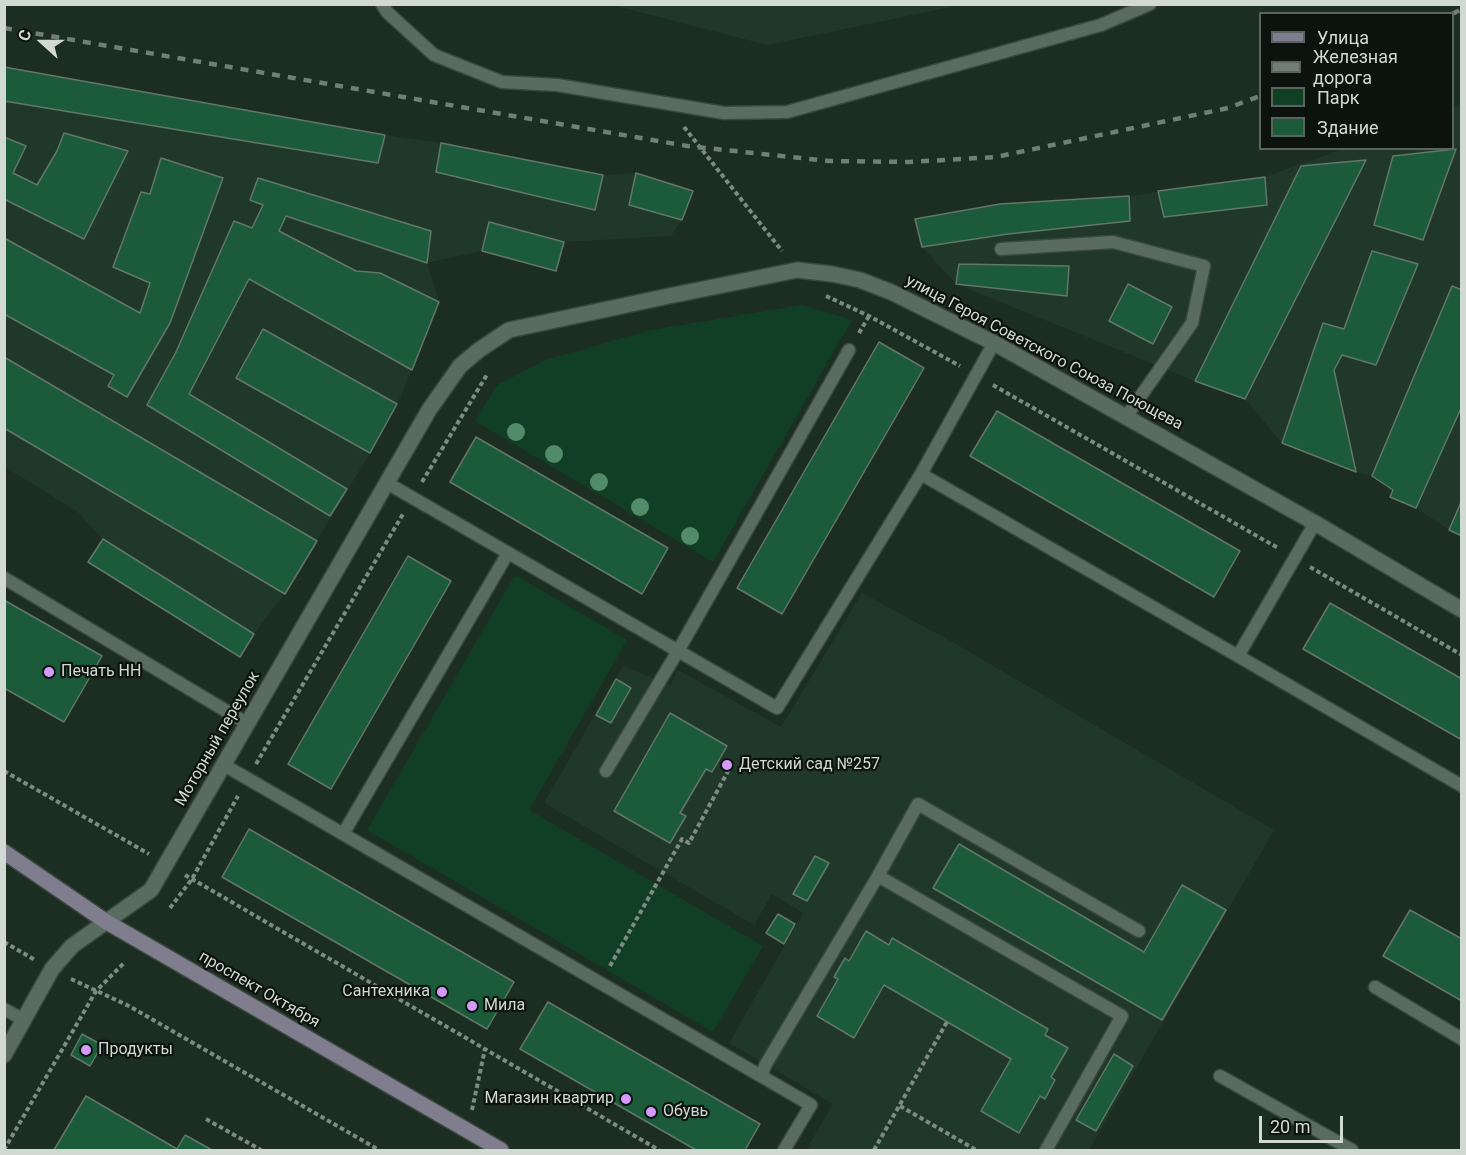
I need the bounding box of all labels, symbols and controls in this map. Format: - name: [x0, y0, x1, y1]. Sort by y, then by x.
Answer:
- north arrow: [12, 12, 72, 72]
- legend: [1259, 12, 1454, 150]
- text: С: [14, 27, 35, 44]
- text: Улица: [1317, 27, 1369, 48]
- text: Железная дорога: [1313, 46, 1398, 88]
- text: Парк: [1317, 87, 1359, 108]
- text: Здание: [1317, 117, 1379, 138]
- street label: улица Героя Советского Союза Поющева: [902, 271, 1186, 435]
- place label: Печать НН: [61, 662, 141, 682]
- marker: Печать НН: [42, 665, 56, 679]
- street label: Моторный переулок: [172, 668, 264, 810]
- place label: Детский сад №257: [739, 755, 880, 775]
- marker: Детский сад №257: [720, 758, 734, 772]
- street label: проспект Октября: [195, 948, 323, 1032]
- place label: Сантехника: [342, 982, 430, 1002]
- marker: Сантехника: [435, 985, 449, 999]
- place label: Мила: [484, 996, 525, 1016]
- marker: Мила: [465, 999, 479, 1013]
- place label: Продукты: [98, 1040, 173, 1060]
- marker: Продукты: [79, 1043, 93, 1057]
- place label: Магазин квартир: [485, 1089, 614, 1109]
- marker: Магазин квартир: [619, 1092, 633, 1106]
- place label: Обувь: [663, 1102, 708, 1122]
- scale bar: [1262, 1104, 1346, 1142]
- marker: Обувь: [644, 1105, 658, 1119]
- text: 20 m: [1270, 1116, 1310, 1137]

